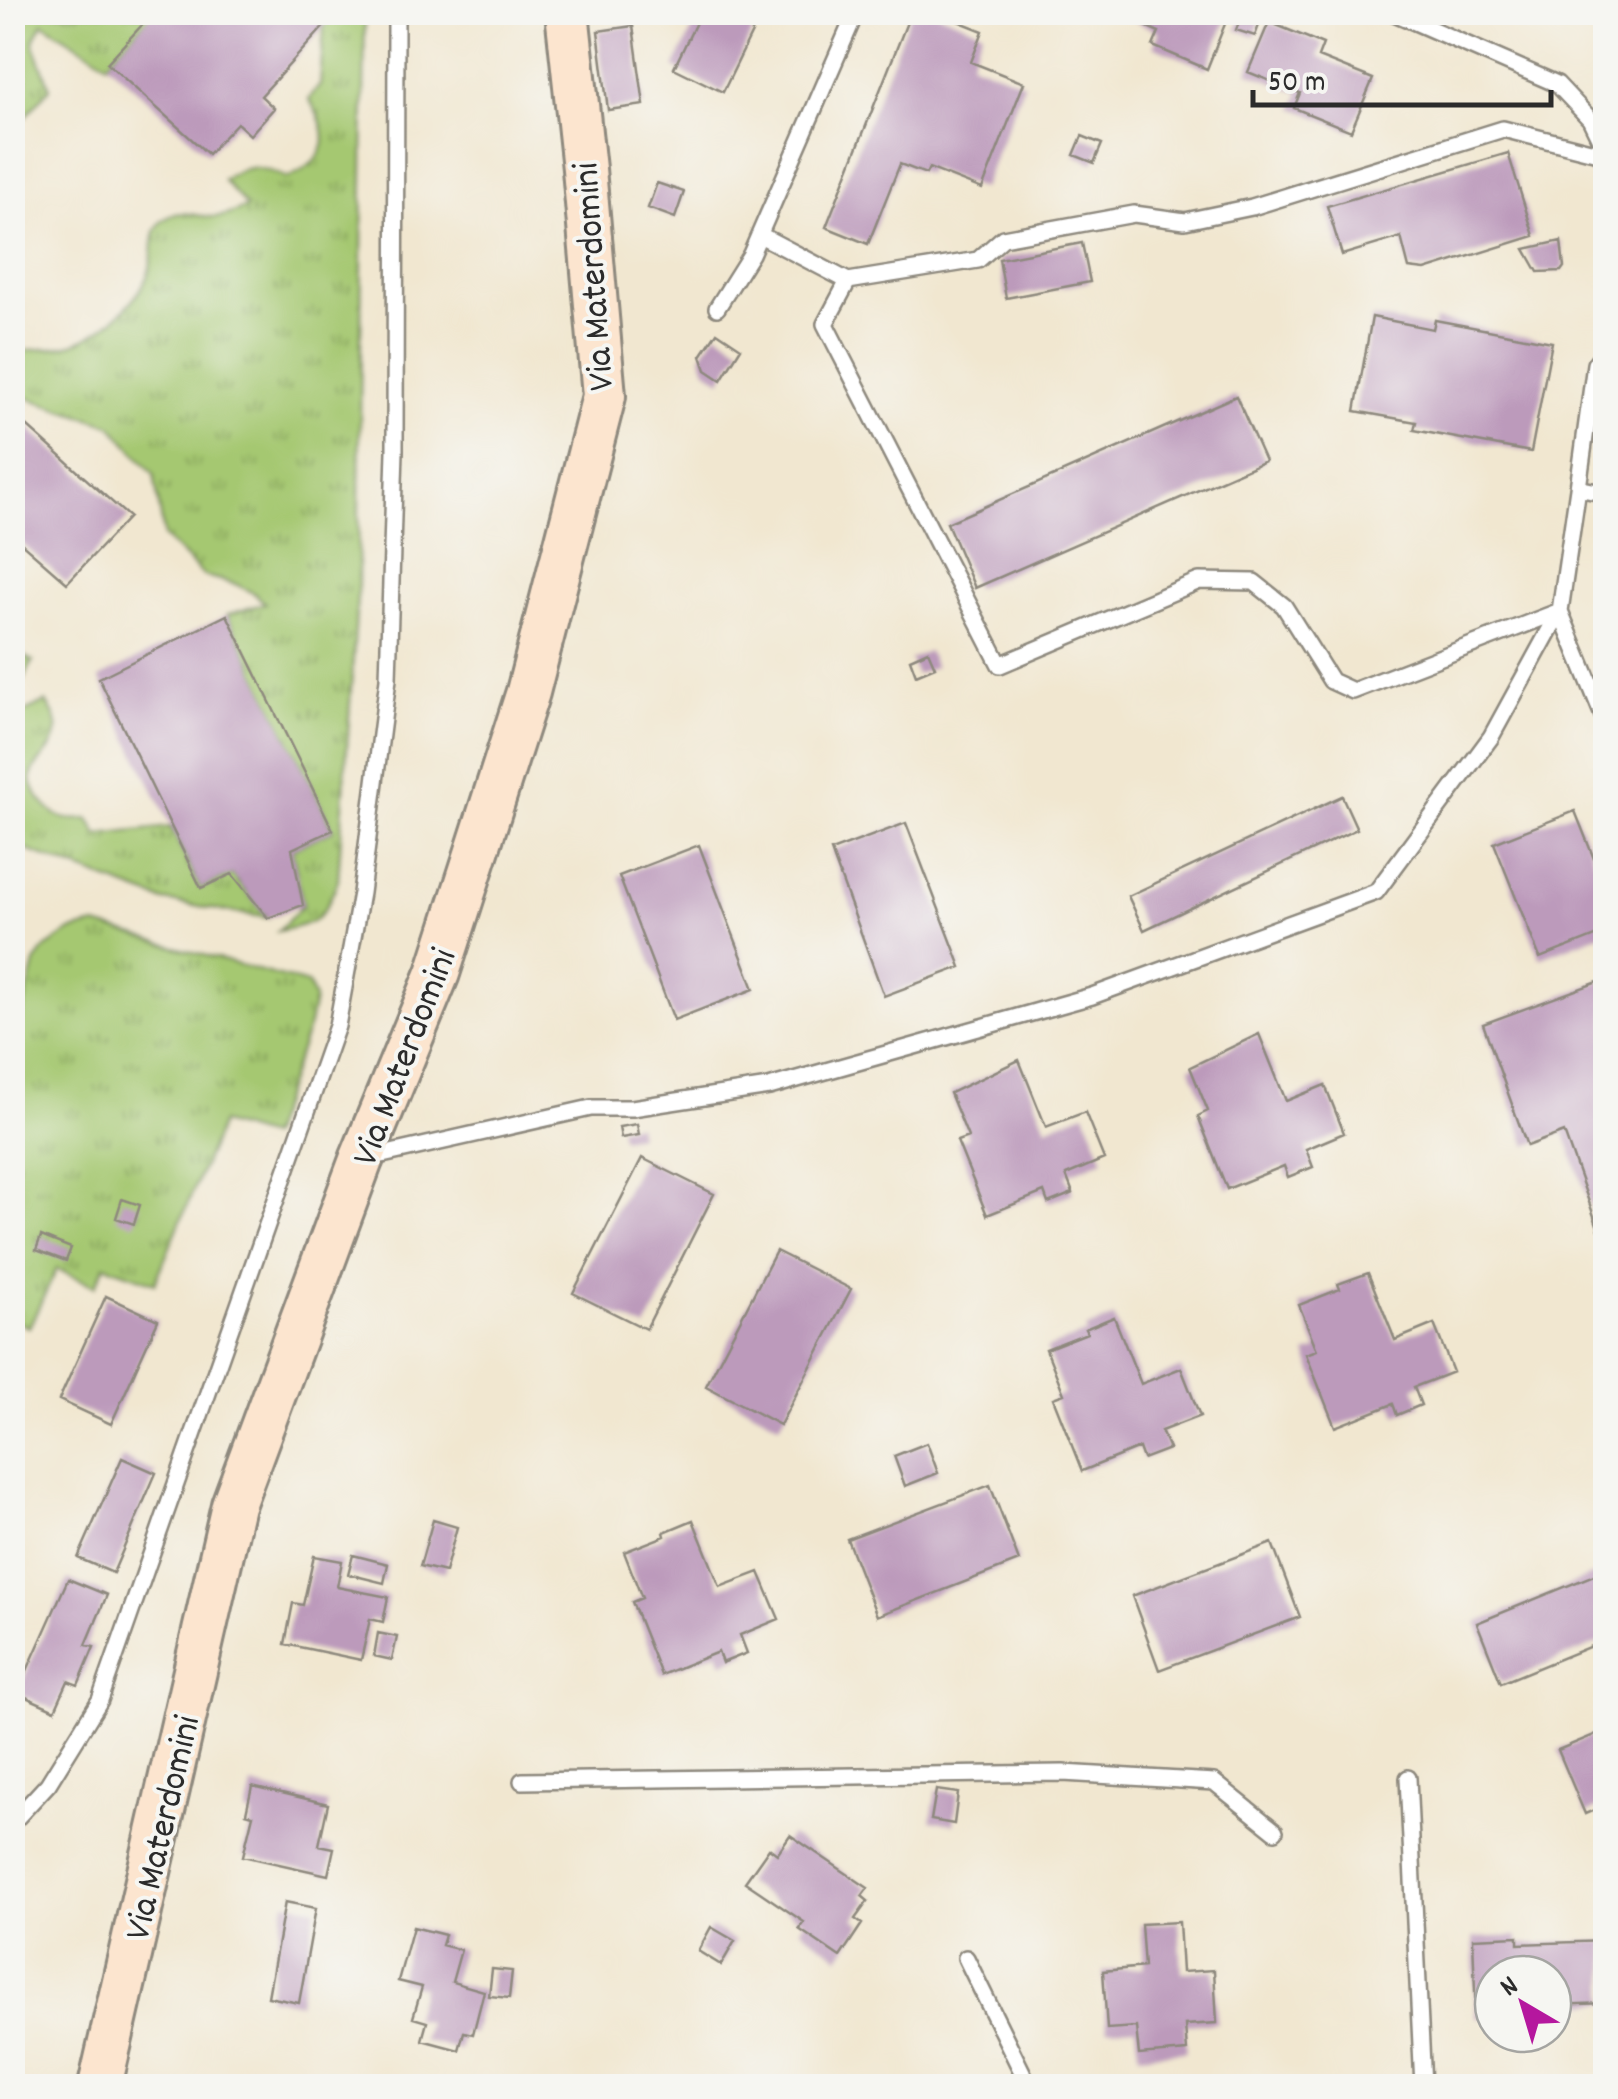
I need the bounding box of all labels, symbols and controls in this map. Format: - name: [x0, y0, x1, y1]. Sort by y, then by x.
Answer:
- scale bar: [1253, 45, 1550, 107]
- text: 50 m: [1268, 63, 1326, 106]
- street label: Via Materdomini: [561, 160, 632, 393]
- street label: Via Materdomini: [340, 941, 474, 1175]
- street label: Via Materdomini: [113, 1710, 218, 1946]
- north arrow: [1473, 1954, 1573, 2054]
- text: N: [1493, 1968, 1528, 2008]

